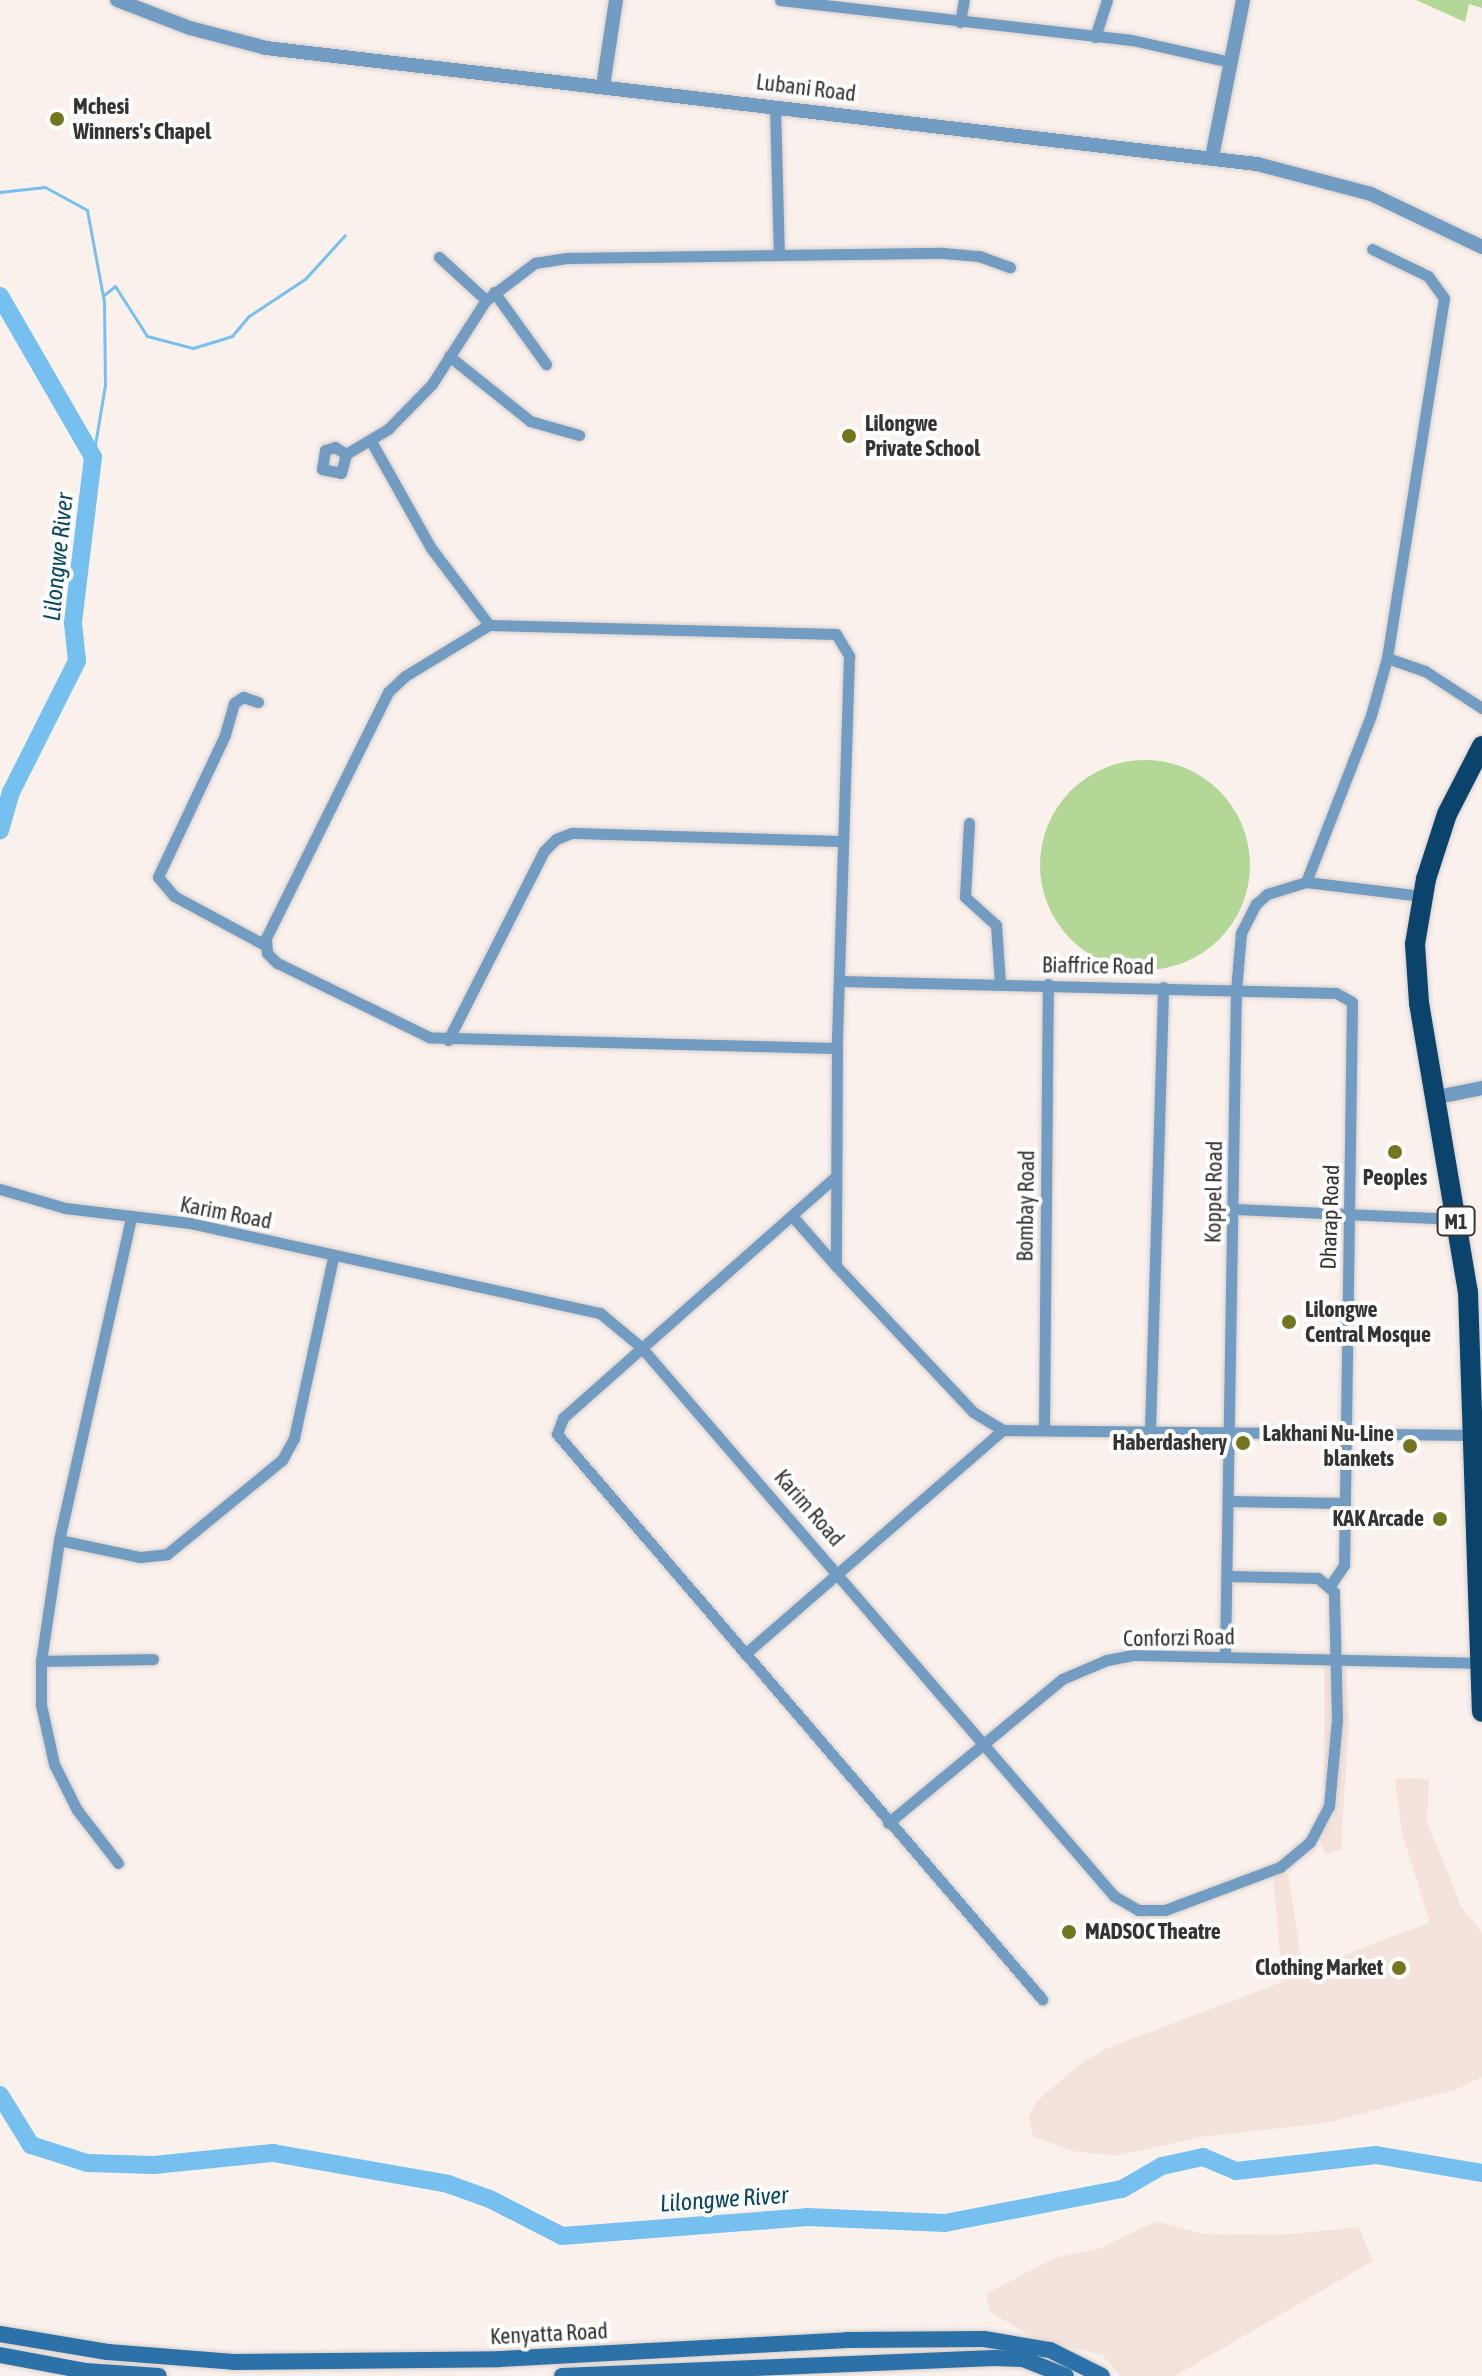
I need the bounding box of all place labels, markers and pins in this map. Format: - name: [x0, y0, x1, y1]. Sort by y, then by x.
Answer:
- place label: Mchesi Winners's Chapel: [73, 93, 211, 144]
- marker: Mchesi Winners's Chapel: [48, 110, 66, 128]
- place label: Lilongwe Private School: [865, 410, 980, 462]
- marker: Lilongwe Private School: [840, 427, 858, 445]
- marker: Peoples: [1386, 1143, 1404, 1161]
- place label: Peoples: [1363, 1165, 1427, 1191]
- place label: Lilongwe Central Mosque: [1305, 1296, 1431, 1348]
- marker: Lilongwe Central Mosque: [1280, 1313, 1298, 1331]
- place label: Lakhani Nu-Line blankets: [1263, 1420, 1394, 1472]
- place label: Haberdashery: [1112, 1430, 1227, 1456]
- marker: Haberdashery: [1234, 1434, 1252, 1452]
- marker: Lakhani Nu-Line blankets: [1401, 1437, 1419, 1455]
- place label: KAK Arcade: [1333, 1506, 1424, 1532]
- marker: KAK Arcade: [1431, 1510, 1449, 1528]
- place label: MADSOC Theatre: [1085, 1919, 1221, 1945]
- marker: MADSOC Theatre: [1060, 1923, 1078, 1941]
- place label: Clothing Market: [1255, 1955, 1383, 1981]
- marker: Clothing Market: [1390, 1959, 1408, 1977]

